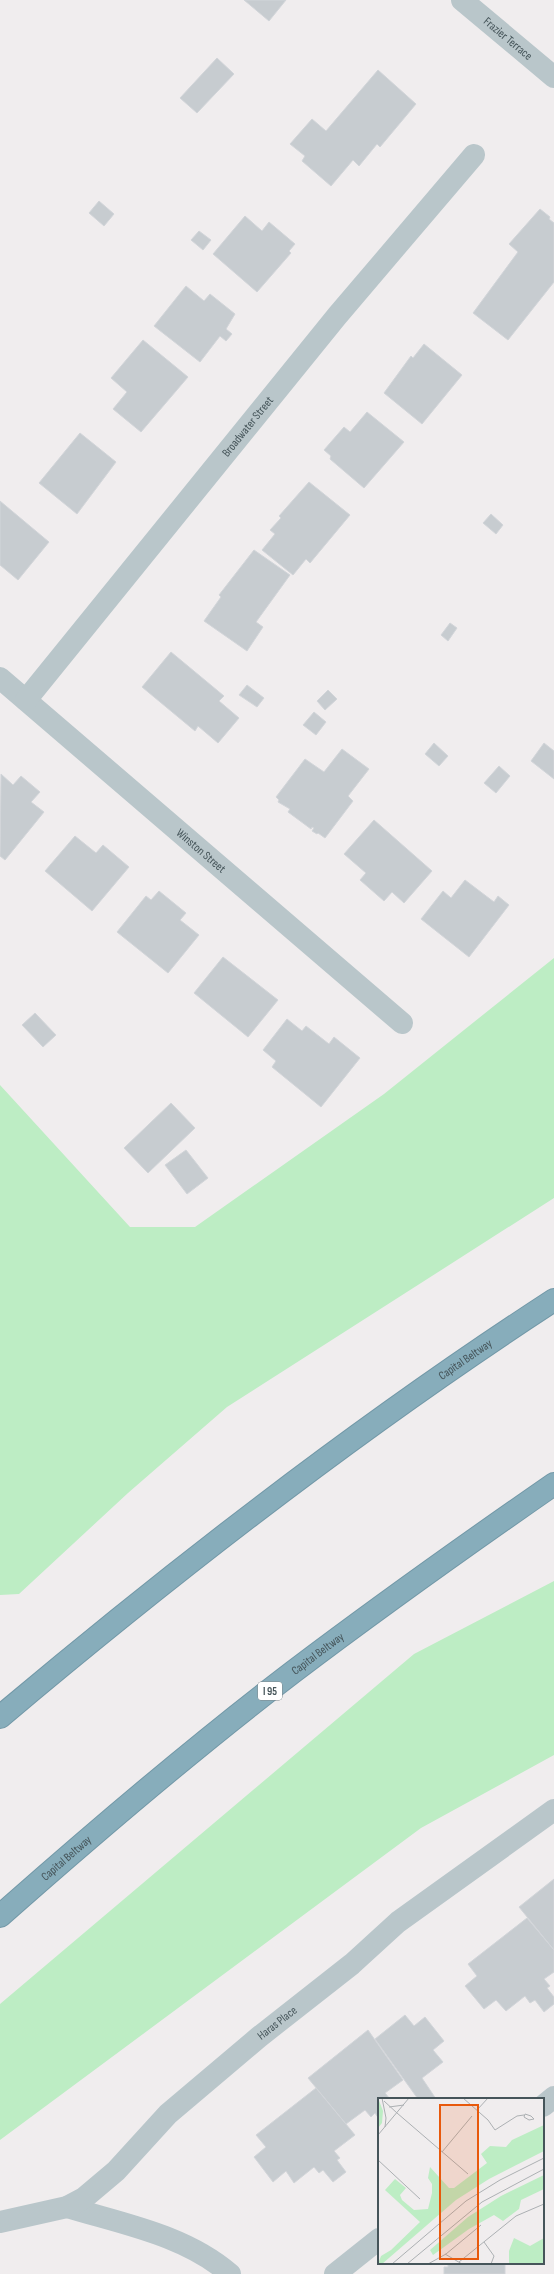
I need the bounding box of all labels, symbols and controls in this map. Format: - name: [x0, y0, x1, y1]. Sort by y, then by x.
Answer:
- street label: Frazier Terrace: [480, 14, 535, 64]
- street label: Broadwater Street: [219, 393, 277, 460]
- street label: Winston Street: [173, 826, 229, 877]
- street label: Capital Beltway: [436, 1336, 495, 1383]
- street label: Capital Beltway: [289, 1629, 347, 1679]
- road number: I 95: [258, 1682, 282, 1700]
- street label: Capital Beltway: [38, 1832, 95, 1884]
- street label: Haras Place: [254, 2003, 300, 2043]
- inset map: [378, 2098, 544, 2264]

